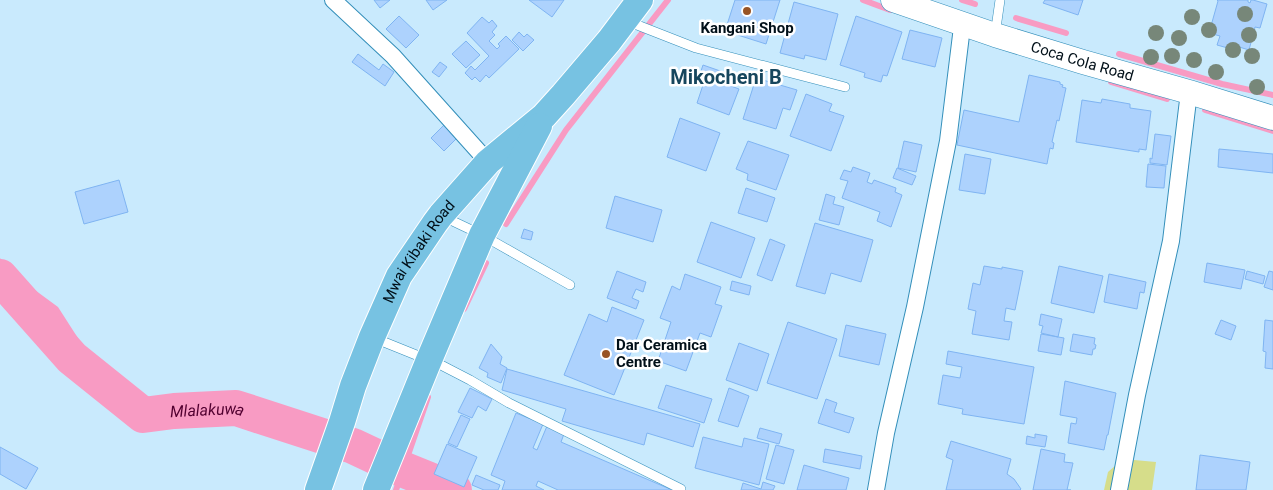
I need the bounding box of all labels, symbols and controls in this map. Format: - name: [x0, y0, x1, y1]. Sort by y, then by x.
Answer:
- marker: Kangani Shop: [741, 5, 753, 17]
- place label: Kangani Shop: [700, 19, 794, 37]
- street label: Coca Cola Road: [1029, 38, 1136, 85]
- district label: Mikocheni B: [670, 65, 782, 89]
- street label: Mwai Kibaki Road: [379, 197, 459, 306]
- place label: Dar Ceramica Centre: [616, 336, 707, 371]
- marker: Dar Ceramica Centre: [600, 348, 612, 360]
- water label: Mlalakuwa: [170, 399, 247, 421]

